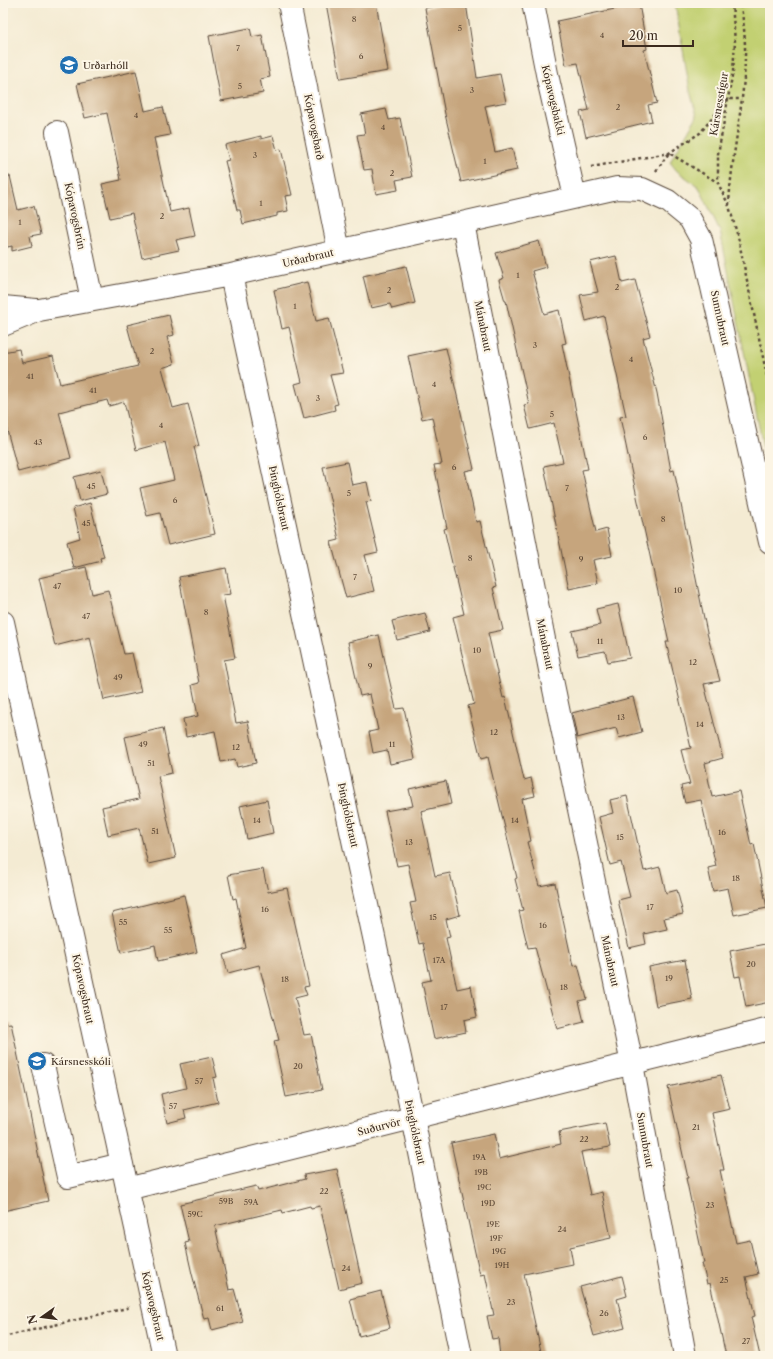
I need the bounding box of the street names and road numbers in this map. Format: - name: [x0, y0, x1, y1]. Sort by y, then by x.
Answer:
- street label: Kópavogsbakki: [539, 64, 567, 136]
- street label: Kársnesstígur: [707, 70, 731, 137]
- street label: Kópavogsbarð: [301, 93, 327, 161]
- street label: Kópavogsbrún: [62, 181, 89, 251]
- street label: Urðarbraut: [281, 246, 335, 270]
- street label: Sunnubraut: [708, 289, 732, 347]
- street label: Mánabraut: [472, 299, 494, 353]
- street label: Þinghólsbraut: [266, 464, 292, 532]
- street label: Mánabraut: [534, 617, 556, 671]
- street label: Þinghólsbraut: [335, 781, 361, 849]
- street label: Mánabraut: [598, 934, 622, 988]
- street label: Kópavogsbraut: [69, 953, 97, 1025]
- street label: Þinghólsbraut: [402, 1098, 428, 1166]
- street label: Sunnubraut: [634, 1111, 656, 1169]
- street label: Suðurvör: [356, 1115, 403, 1139]
- street label: Kópavogsbraut: [139, 1270, 167, 1342]

